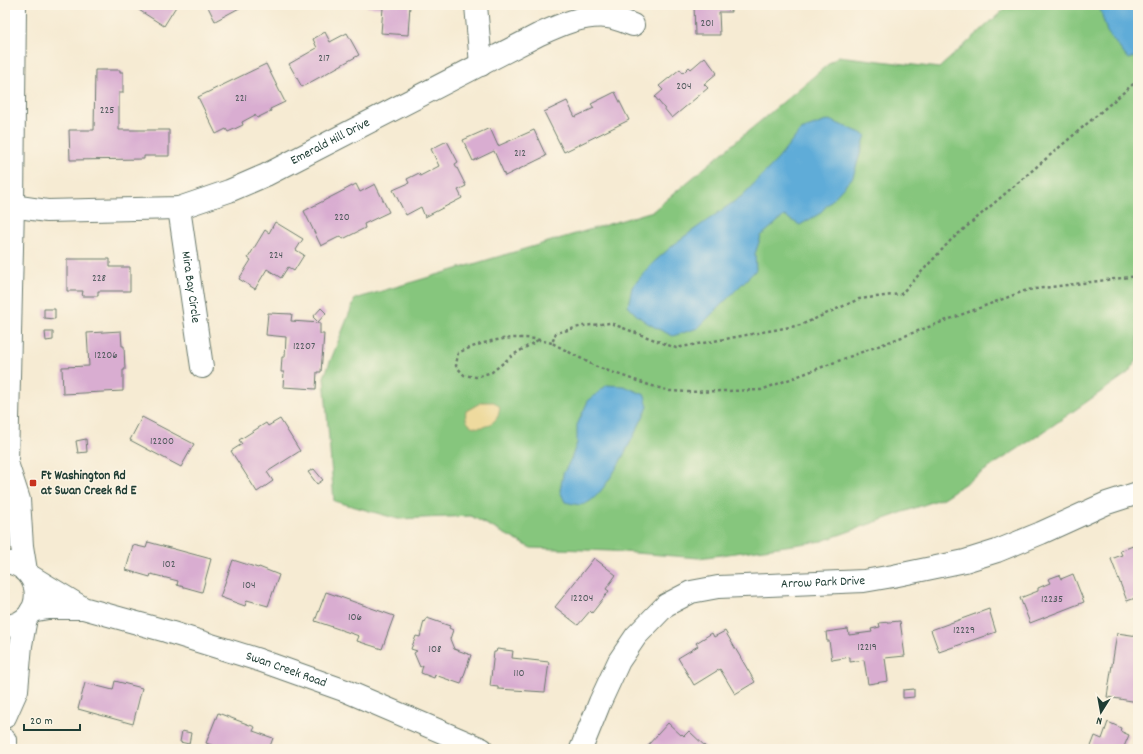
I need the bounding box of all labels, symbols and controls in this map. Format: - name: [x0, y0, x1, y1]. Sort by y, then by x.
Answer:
- house number: 201: [700, 16, 714, 32]
- house number: 217: [318, 51, 330, 67]
- house number: 204: [676, 79, 692, 95]
- house number: 221: [235, 91, 247, 107]
- house number: 225: [100, 103, 114, 119]
- street label: Emerald Hill Drive: [287, 113, 374, 170]
- house number: 212: [514, 146, 526, 162]
- house number: 220: [334, 210, 350, 226]
- house number: 224: [269, 248, 283, 264]
- street label: Mira Bay Circle: [176, 250, 205, 325]
- house number: 228: [92, 271, 106, 287]
- house number: 12207: [293, 339, 315, 355]
- house number: 12206: [94, 348, 118, 364]
- house number: 12200: [150, 434, 174, 450]
- place label: Ft Washington Rd at Swan Creek Rd E: [41, 467, 137, 501]
- marker: Ft Washington Rd at Swan Creek Rd E: [28, 478, 38, 488]
- house number: 102: [162, 557, 176, 573]
- street label: Arrow Park Drive: [781, 571, 866, 594]
- house number: 104: [243, 578, 255, 594]
- house number: 12204: [571, 591, 593, 607]
- house number: 12235: [1041, 592, 1063, 608]
- house number: 106: [348, 610, 362, 626]
- house number: 12229: [953, 623, 975, 639]
- house number: 12219: [857, 640, 877, 656]
- house number: 108: [429, 642, 441, 658]
- street label: Swan Creek Road: [243, 647, 329, 693]
- house number: 110: [514, 666, 524, 682]
- north arrow: [1081, 692, 1121, 732]
- scale bar: [24, 706, 80, 732]
- text: N: [1095, 711, 1104, 728]
- text: 20 m: [30, 713, 53, 730]

